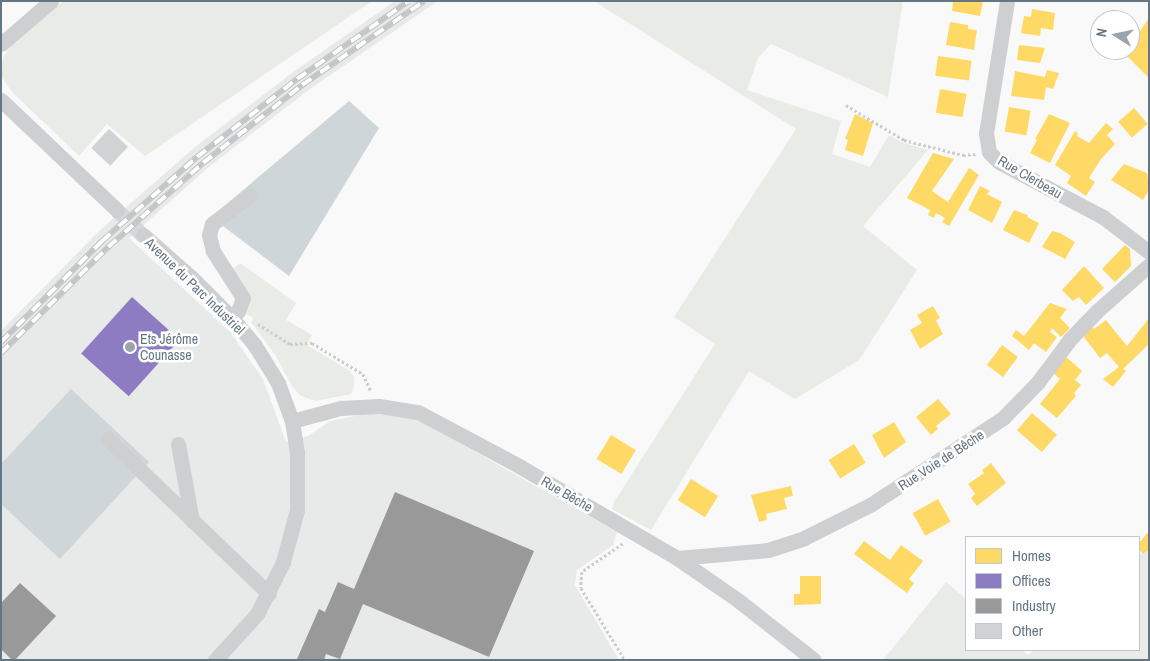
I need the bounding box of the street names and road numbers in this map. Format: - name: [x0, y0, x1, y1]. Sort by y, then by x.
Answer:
- street label: Rue Clerbeau: [995, 152, 1065, 202]
- street label: Avenue du Parc Industriel: [142, 234, 248, 338]
- street label: Rue Voie de Bêche: [895, 426, 987, 494]
- street label: Rue Bêche: [538, 473, 596, 515]

